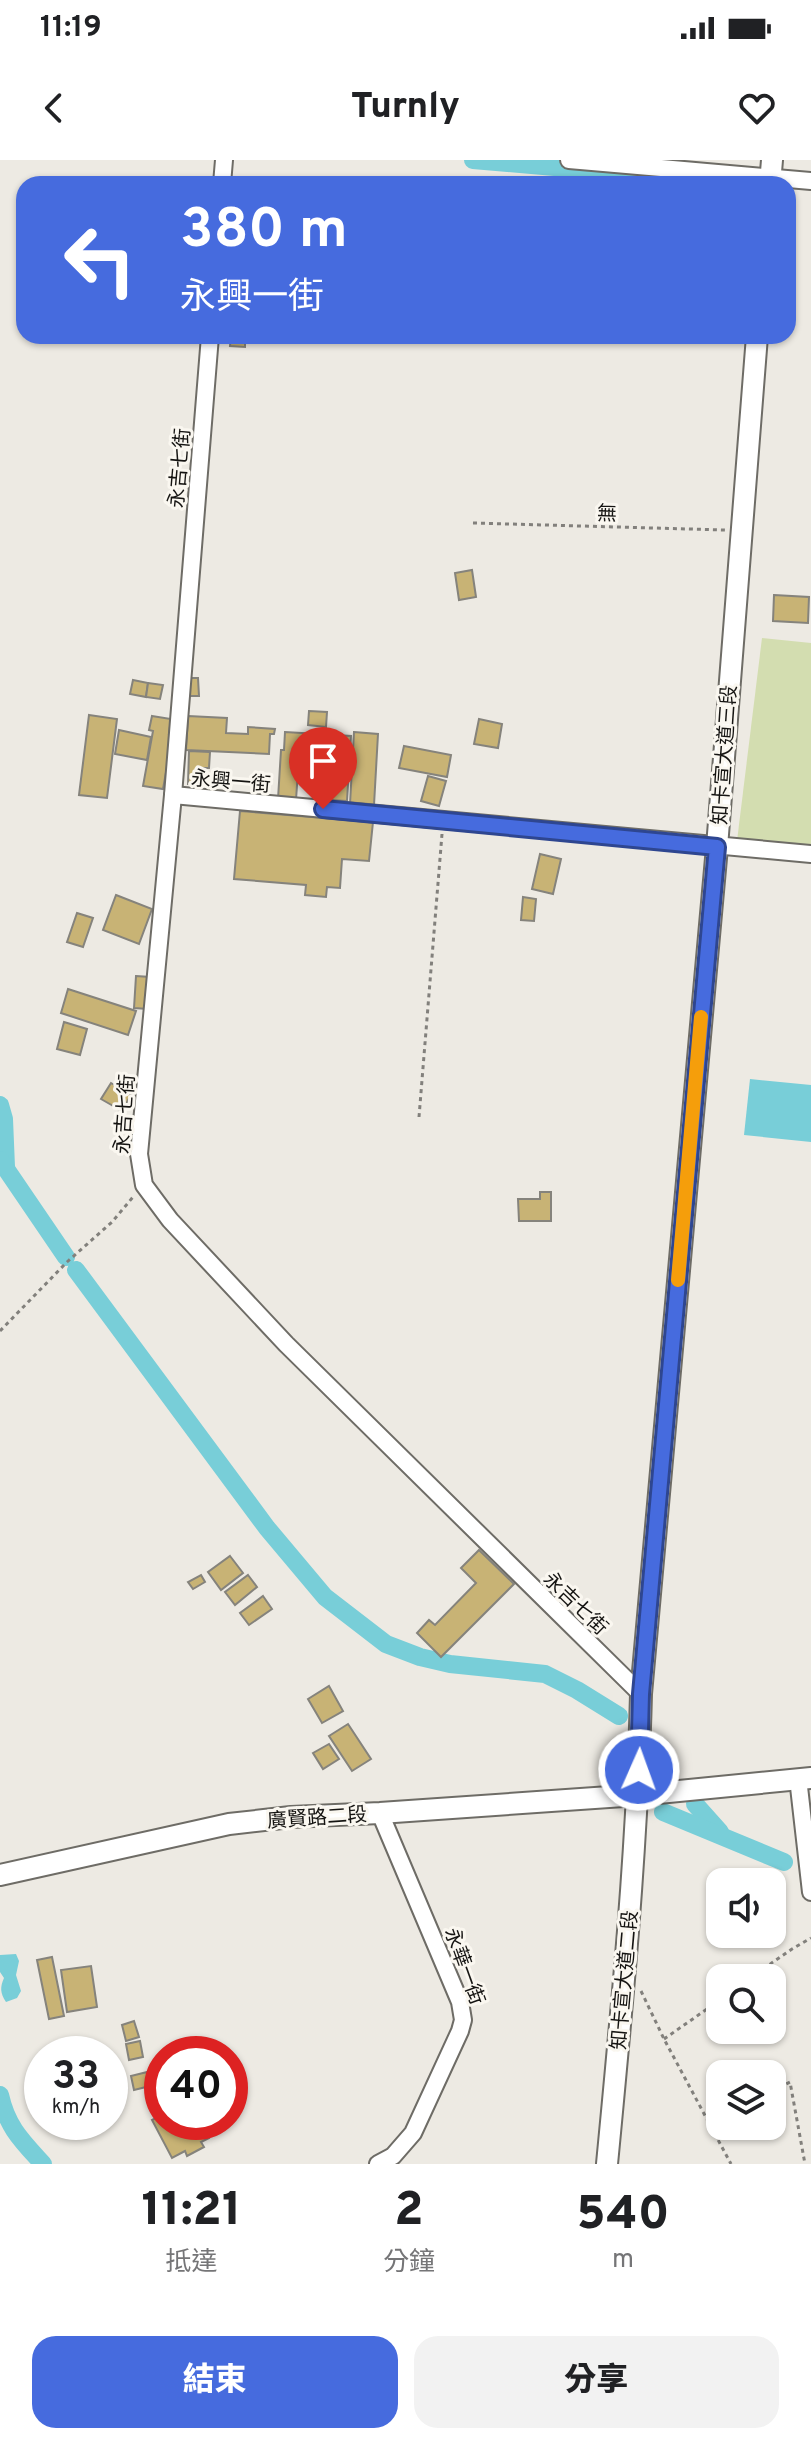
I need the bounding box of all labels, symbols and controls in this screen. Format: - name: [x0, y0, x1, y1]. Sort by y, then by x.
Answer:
- text: 11:19: [40, 10, 102, 47]
- text: Turnly: [351, 85, 460, 131]
- icon: back: [32, 86, 76, 130]
- icon: heart: [735, 86, 779, 130]
- text: 380 m: [180, 197, 348, 267]
- icon: left: [48, 208, 152, 312]
- text: 永興一街: [180, 276, 324, 322]
- street label: 永吉七街: [165, 427, 197, 509]
- street label: 無: [596, 502, 617, 528]
- street label: 知卡宣大道三段: [708, 684, 744, 826]
- pin: [289, 727, 357, 809]
- icon: arrive: [301, 739, 345, 783]
- street label: 永興一街: [190, 767, 272, 799]
- street label: 永吉七街: [110, 1073, 142, 1155]
- street label: 永吉七街: [537, 1567, 612, 1642]
- position arrow: [597, 1728, 681, 1812]
- street label: 廣賢路二段: [266, 1803, 368, 1835]
- map controls: [706, 1868, 786, 2140]
- button: sound: [706, 1868, 786, 1948]
- street label: 知卡宣大道二段: [607, 1909, 645, 2051]
- street label: 永華一街: [437, 1925, 489, 2009]
- button: search: [706, 1964, 786, 2044]
- speed limit sign: 40: [144, 2036, 248, 2140]
- text: 33: [52, 2053, 100, 2103]
- button: layers: [706, 2060, 786, 2140]
- text: km/h: [52, 2095, 100, 2121]
- text: 11:21: [141, 2182, 242, 2242]
- text: 2: [394, 2182, 424, 2242]
- text: 540: [576, 2186, 670, 2246]
- text: m: [612, 2244, 634, 2277]
- text: 抵達: [165, 2247, 218, 2280]
- text: 分鐘: [383, 2247, 435, 2280]
- button: 結束: [32, 2336, 398, 2428]
- button: 分享: [414, 2336, 779, 2428]

